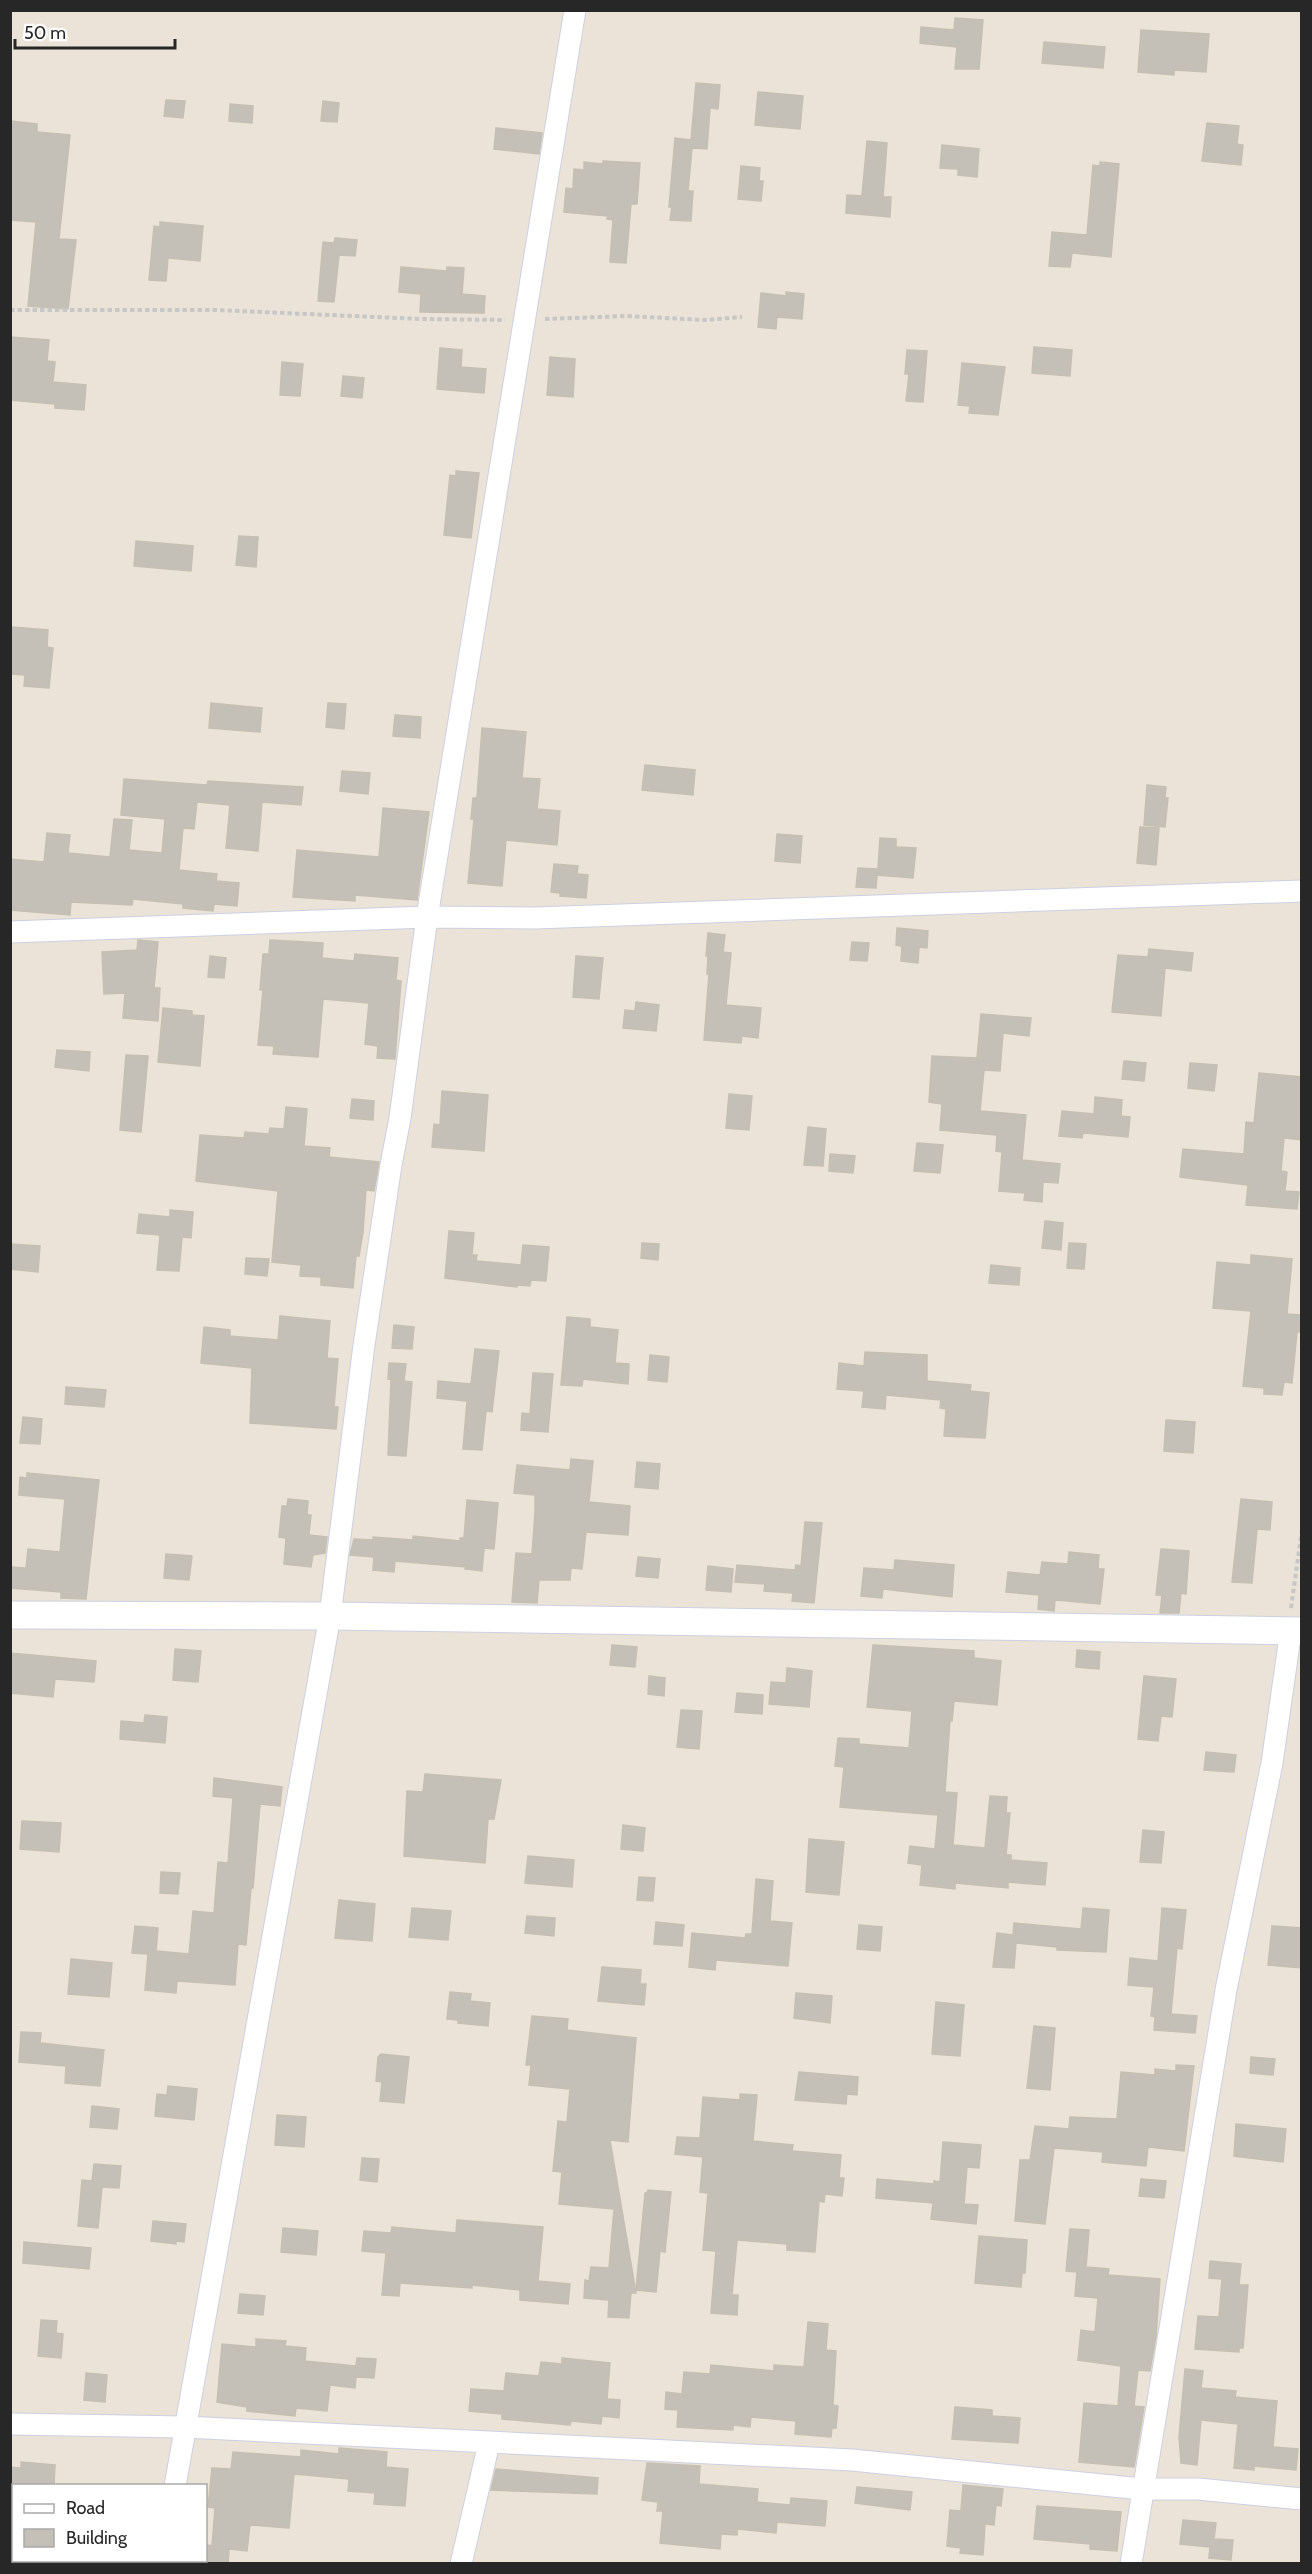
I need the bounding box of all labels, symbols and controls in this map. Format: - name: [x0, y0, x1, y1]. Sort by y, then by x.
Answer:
- scale bar: [15, 12, 176, 50]
- text: 50 m: [24, 22, 66, 44]
- legend: [12, 2484, 207, 2562]
- text: Road: [66, 2497, 105, 2519]
- text: Building: [66, 2527, 128, 2549]

